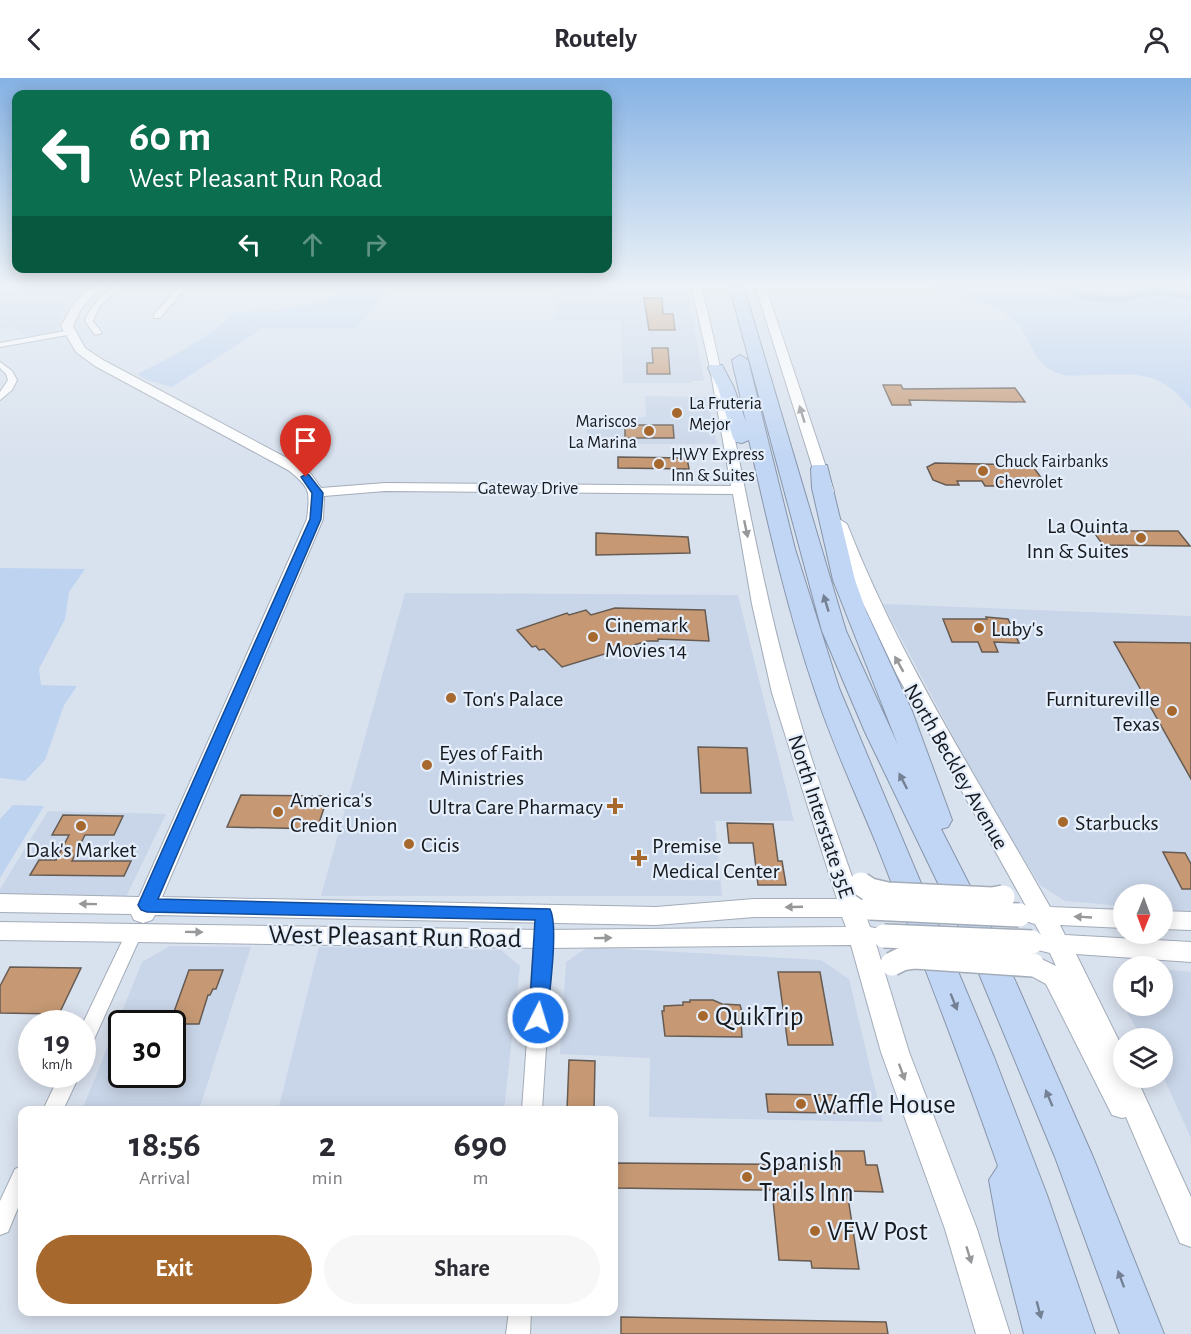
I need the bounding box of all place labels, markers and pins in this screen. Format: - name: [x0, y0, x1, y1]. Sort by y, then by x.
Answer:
- place label: La Fruteria Mejor: [689, 395, 762, 434]
- marker: La Fruteria Mejor: [670, 406, 684, 420]
- place label: Mariscos La Marina: [568, 413, 637, 452]
- pin: [280, 415, 331, 477]
- marker: Mariscos La Marina: [642, 424, 656, 438]
- place label: HWY Express Inn & Suites: [671, 446, 764, 485]
- place label: Chuck Fairbanks Chevrolet: [995, 453, 1108, 492]
- marker: HWY Express Inn & Suites: [652, 457, 666, 471]
- marker: Chuck Fairbanks Chevrolet: [976, 464, 990, 478]
- place label: La Quinta Inn & Suites: [1026, 515, 1129, 562]
- marker: La Quinta Inn & Suites: [1134, 531, 1148, 545]
- place label: Cinemark Movies 14: [605, 614, 688, 661]
- place label: Luby's: [991, 618, 1044, 640]
- marker: Luby's: [972, 621, 986, 635]
- marker: Cinemark Movies 14: [586, 630, 600, 644]
- place label: Ton's Palace: [463, 688, 564, 710]
- place label: Furnitureville Texas: [1046, 688, 1160, 735]
- marker: Ton's Palace: [444, 691, 458, 705]
- marker: Furnitureville Texas: [1165, 704, 1179, 718]
- place label: Eyes of Faith Ministries: [439, 742, 543, 789]
- marker: Eyes of Faith Ministries: [420, 758, 434, 772]
- place label: America's Credit Union: [290, 789, 398, 836]
- place label: Ultra Care Pharmacy: [428, 796, 604, 818]
- marker: Ultra Care Pharmacy: [608, 799, 622, 813]
- marker: America's Credit Union: [271, 805, 285, 819]
- place label: Starbucks: [1075, 812, 1159, 834]
- marker: Starbucks: [1056, 815, 1070, 829]
- marker: Dak's Market: [74, 819, 88, 833]
- place label: Cicis: [421, 834, 460, 856]
- place label: Premise Medical Center: [652, 835, 780, 882]
- marker: Cicis: [402, 837, 416, 851]
- place label: Dak's Market: [26, 839, 136, 861]
- marker: Premise Medical Center: [630, 849, 648, 867]
- place label: QuikTrip: [715, 1003, 804, 1031]
- marker: QuikTrip: [696, 1009, 710, 1023]
- place label: Waffle House: [813, 1091, 956, 1118]
- marker: Waffle House: [794, 1097, 808, 1111]
- place label: Spanish Trails Inn: [759, 1148, 854, 1206]
- marker: Spanish Trails Inn: [740, 1170, 754, 1184]
- place label: VFW Post: [827, 1218, 928, 1245]
- marker: VFW Post: [808, 1224, 822, 1238]

